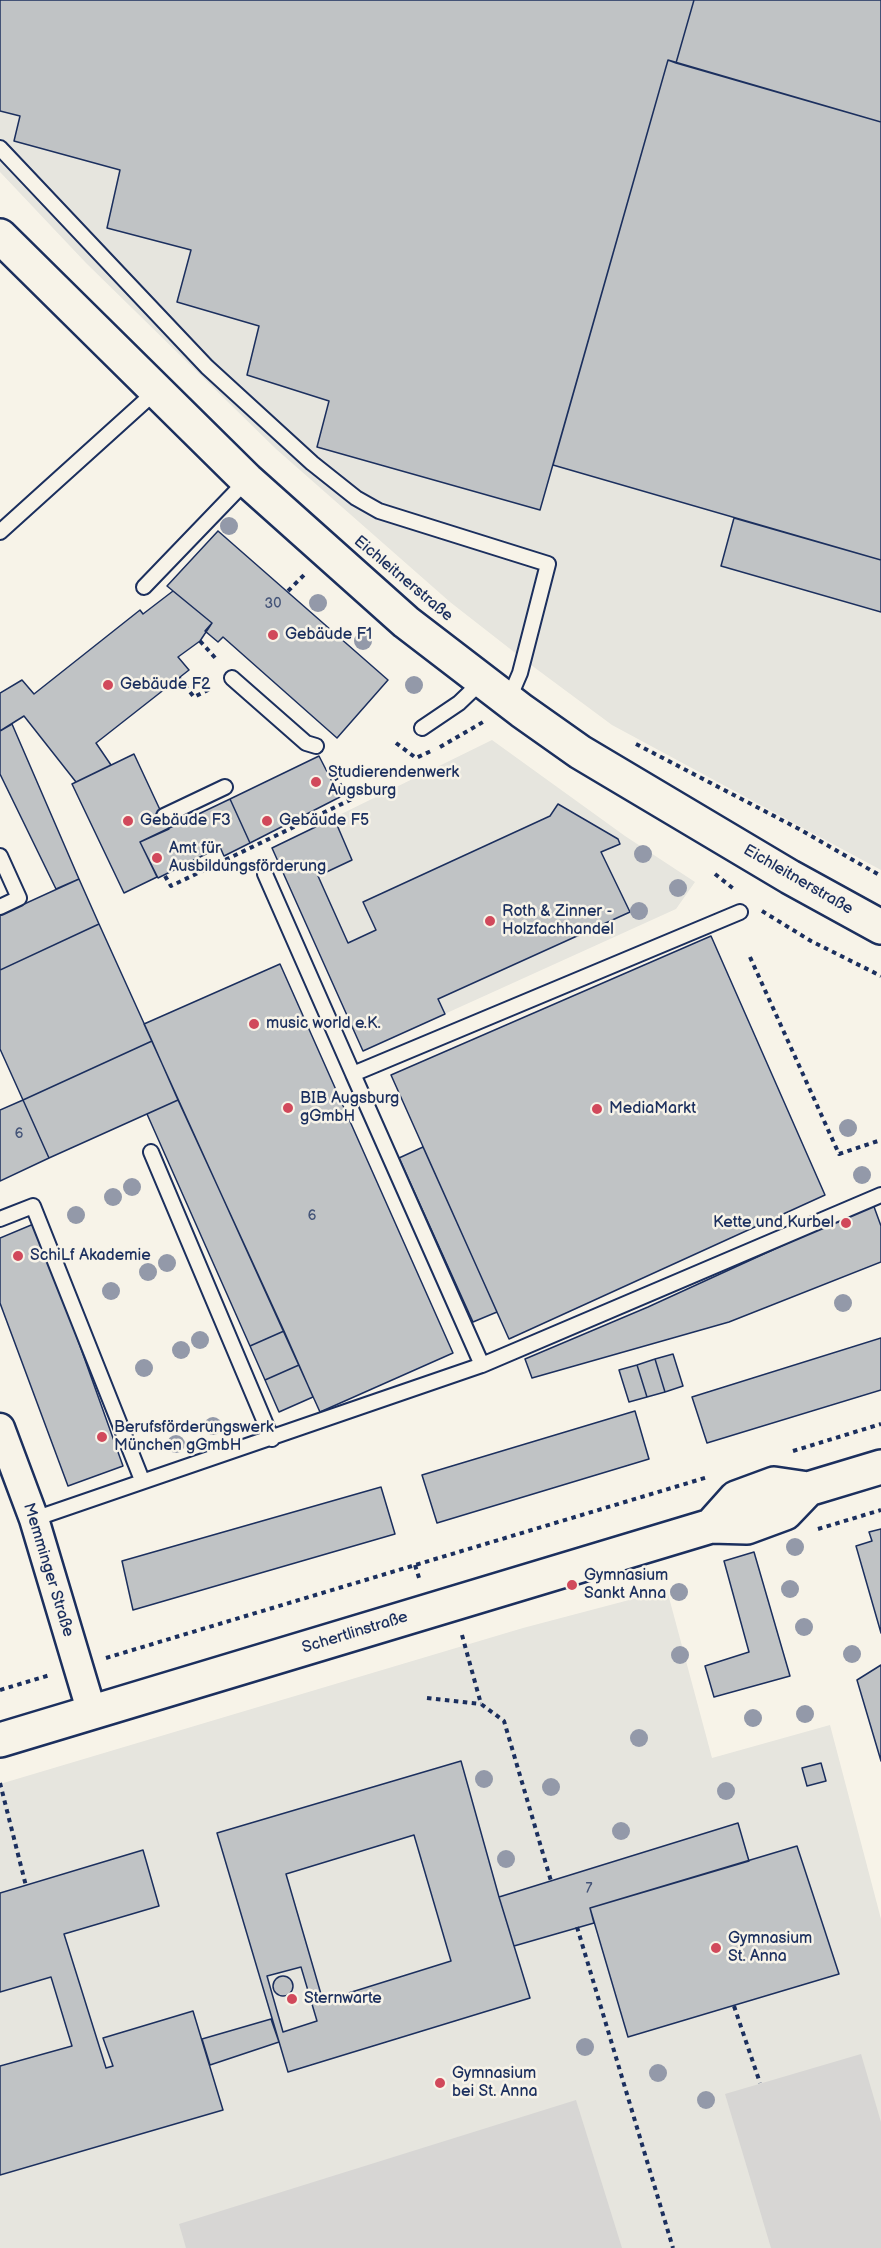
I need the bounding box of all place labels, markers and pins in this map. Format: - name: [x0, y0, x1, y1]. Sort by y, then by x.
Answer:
- place label: Gebäude F1: [285, 625, 372, 645]
- marker: Gebäude F1: [266, 628, 280, 642]
- place label: Gebäude F2: [120, 675, 210, 695]
- marker: Gebäude F2: [101, 678, 115, 692]
- place label: Studierendenwerk Augsburg: [328, 763, 459, 801]
- marker: Studierendenwerk Augsburg: [309, 775, 323, 789]
- place label: Gebäude F3: [140, 811, 231, 831]
- place label: Gebäude F5: [279, 811, 369, 831]
- marker: Gebäude F3: [121, 814, 135, 828]
- marker: Gebäude F5: [260, 814, 274, 828]
- place label: Amt für Ausbildungsförderung: [169, 839, 326, 877]
- marker: Amt für Ausbildungsförderung: [150, 851, 164, 865]
- place label: Roth & Zinner - Holzfachhandel: [502, 902, 614, 940]
- marker: Roth & Zinner - Holzfachhandel: [483, 914, 497, 928]
- place label: music world e.K.: [266, 1014, 381, 1034]
- marker: music world e.K.: [247, 1017, 261, 1031]
- place label: BIB Augsburg gGmbH: [300, 1089, 399, 1127]
- place label: MediaMarkt: [609, 1099, 696, 1119]
- marker: BIB Augsburg gGmbH: [281, 1101, 295, 1115]
- marker: MediaMarkt: [590, 1102, 604, 1116]
- place label: Kette und Kurbel: [713, 1213, 834, 1233]
- marker: Kette und Kurbel: [839, 1216, 853, 1230]
- place label: SchiLf Akademie: [30, 1246, 151, 1266]
- marker: SchiLf Akademie: [11, 1249, 25, 1263]
- place label: Berufsförderungswerk München gGmbH: [114, 1418, 274, 1456]
- marker: Berufsförderungswerk München gGmbH: [95, 1430, 109, 1444]
- place label: Gymnasium Sankt Anna: [584, 1566, 668, 1604]
- marker: Gymnasium Sankt Anna: [565, 1578, 579, 1592]
- place label: Gymnasium St. Anna: [728, 1929, 812, 1967]
- marker: Gymnasium St. Anna: [709, 1941, 723, 1955]
- place label: Sternwarte: [304, 1989, 382, 2009]
- marker: Sternwarte: [285, 1992, 299, 2006]
- place label: Gymnasium bei St. Anna: [452, 2064, 537, 2102]
- marker: Gymnasium bei St. Anna: [433, 2076, 447, 2090]

